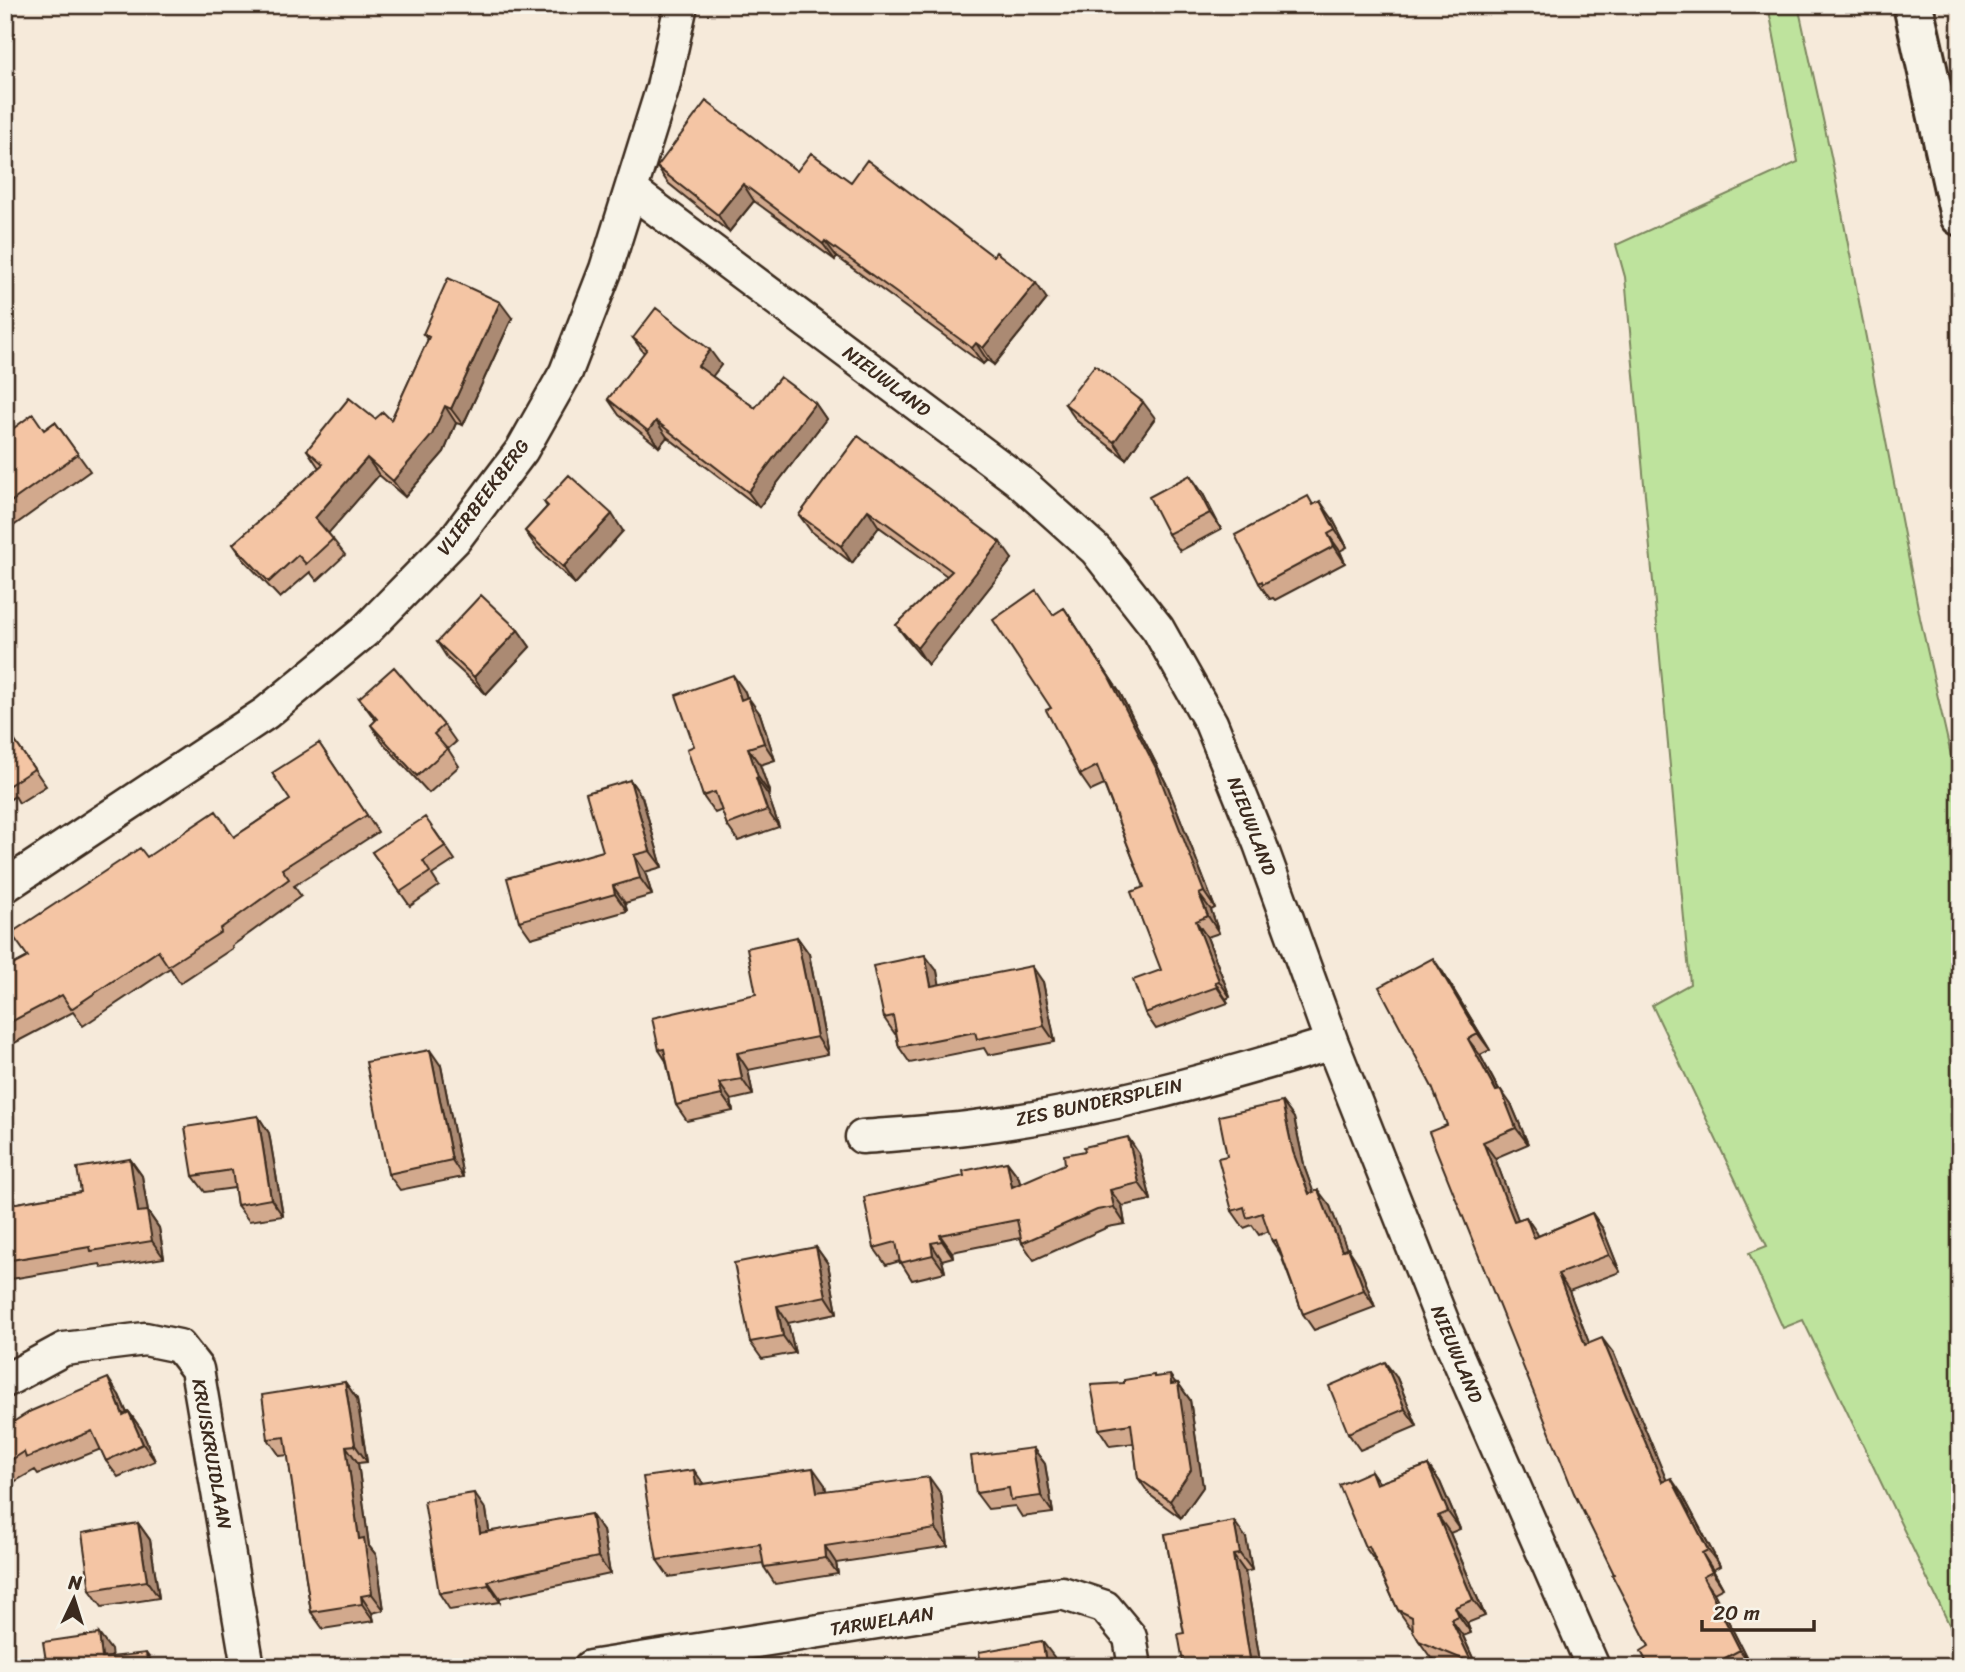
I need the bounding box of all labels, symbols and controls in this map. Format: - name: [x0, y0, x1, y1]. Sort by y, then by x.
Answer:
- street label: NIEUWLAND: [836, 337, 939, 426]
- street label: VLIERBEEKBERG: [428, 432, 538, 562]
- street label: NIEUWLAND: [1218, 772, 1286, 881]
- street label: ZES BUNDERSPLEIN: [1012, 1068, 1186, 1136]
- street label: NIEUWLAND: [1422, 1300, 1493, 1409]
- street label: KRUISKRUIDLAAN: [183, 1376, 242, 1533]
- north arrow: [38, 1564, 108, 1634]
- text: N: [66, 1566, 84, 1600]
- scale bar: [1702, 1588, 1814, 1632]
- text: 20 m: [1713, 1594, 1760, 1632]
- street label: TARWELAAN: [828, 1596, 937, 1646]

